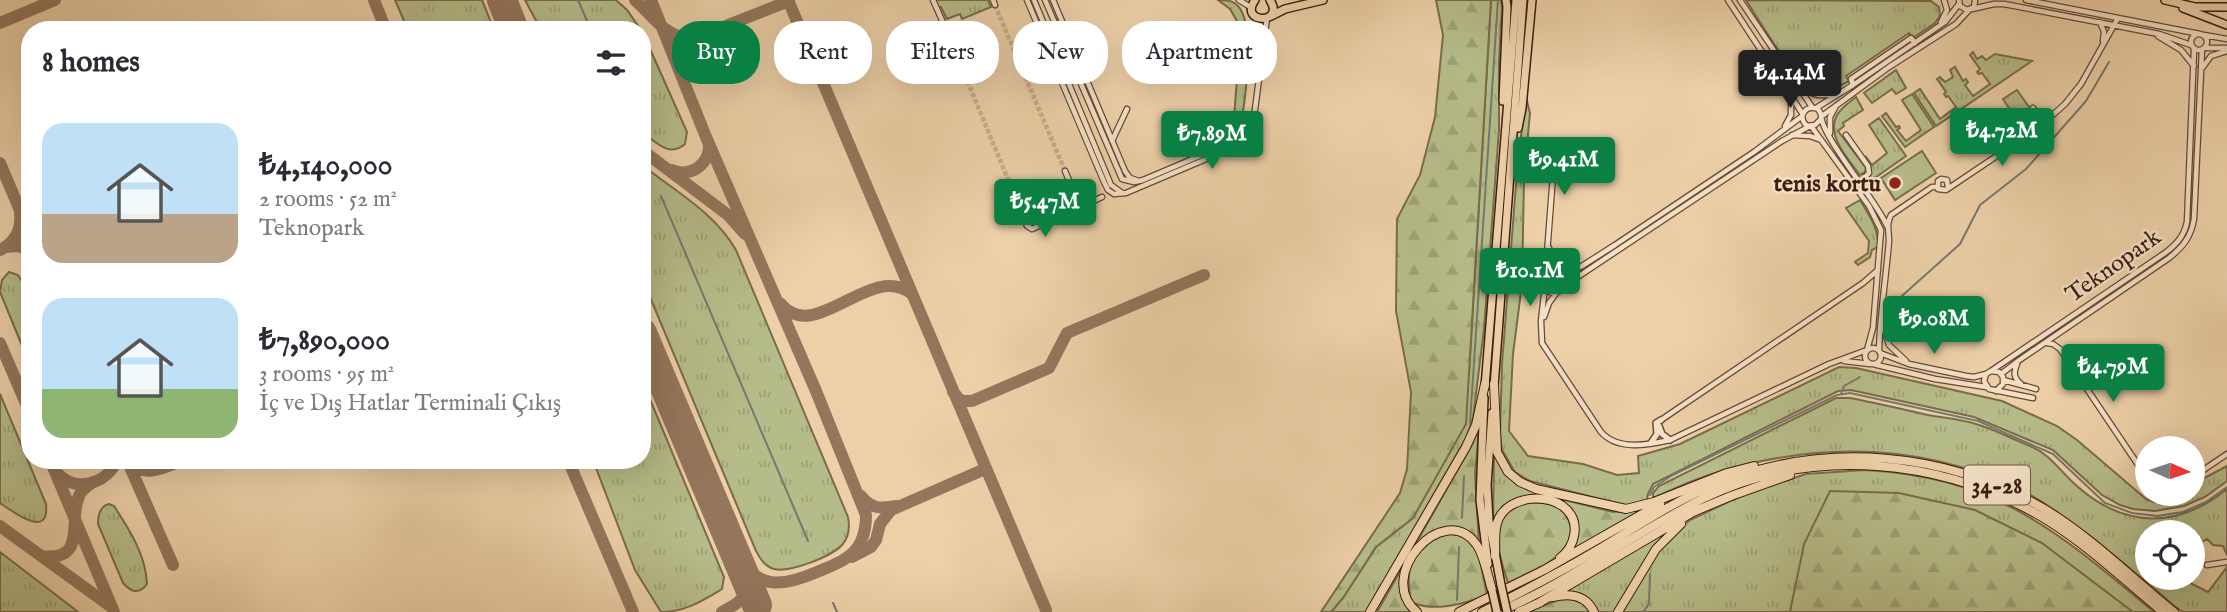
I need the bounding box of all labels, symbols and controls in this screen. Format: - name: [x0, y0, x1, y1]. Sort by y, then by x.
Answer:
- chip: Buy: [672, 21, 760, 84]
- chip: Rent: [774, 21, 872, 84]
- chip: Filters: [886, 21, 999, 84]
- chip: New: [1013, 21, 1108, 84]
- chip: Apartment: [1122, 21, 1277, 84]
- text: 8 homes: [42, 44, 140, 82]
- icon: filters: [592, 44, 630, 82]
- pin: ₺4.14M: [1733, 50, 1847, 110]
- text: ₺4.14M: [1754, 58, 1826, 87]
- pin: ₺4.72M: [1945, 108, 2059, 168]
- pin: ₺7.89M: [1155, 111, 1269, 171]
- text: ₺4.72M: [1966, 116, 2038, 145]
- text: ₺7.89M: [1177, 119, 1247, 148]
- pin: ₺9.41M: [1507, 138, 1621, 197]
- text: ₺9.41M: [1529, 145, 1599, 174]
- text: ₺4,140,000: [259, 147, 392, 185]
- icon: home: [98, 151, 182, 235]
- place label: tenis kortu: [1774, 169, 1882, 200]
- marker: tenis kortu: [1887, 175, 1903, 191]
- pin: ₺5.47M: [988, 180, 1102, 239]
- text: 2 rooms · 52 m²: [259, 185, 397, 214]
- text: ₺5.47M: [1010, 187, 1080, 216]
- text: Teknopark: [259, 214, 364, 243]
- street label: Teknopark: [2060, 222, 2168, 310]
- pin: ₺10.1M: [1473, 248, 1587, 308]
- text: ₺10.1M: [1496, 256, 1564, 285]
- pin: ₺9.08M: [1877, 296, 1991, 356]
- text: ₺9.08M: [1899, 304, 1969, 333]
- text: ₺7,890,000: [259, 322, 390, 360]
- icon: home: [98, 326, 182, 410]
- pin: ₺4.79M: [2056, 344, 2170, 404]
- text: ₺4.79M: [2077, 352, 2149, 381]
- text: 3 rooms · 95 m²: [259, 360, 394, 389]
- text: İç ve Dış Hatlar Terminali Çıkış: [259, 389, 561, 418]
- north arrow: [2135, 436, 2205, 506]
- map controls: [2135, 436, 2205, 590]
- road number: 34-28: [1964, 466, 2030, 505]
- button: locate: [2135, 520, 2205, 590]

